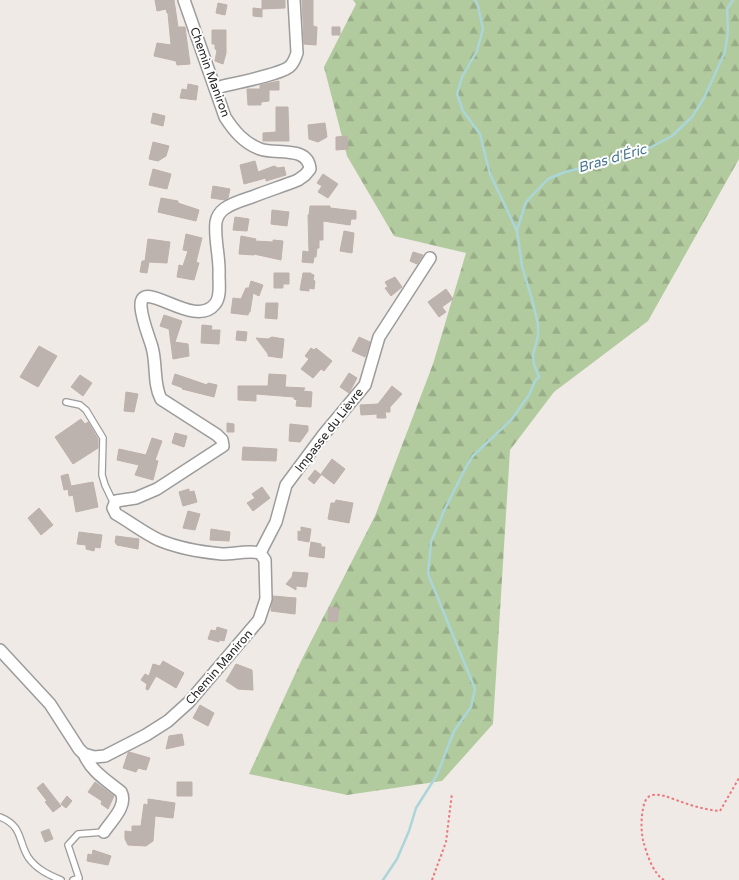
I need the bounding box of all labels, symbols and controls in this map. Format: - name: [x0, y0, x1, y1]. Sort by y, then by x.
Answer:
- street label: Chemin Maniron: [187, 25, 233, 119]
- water label: Bras d'Éric: [576, 140, 650, 176]
- street label: Impasse du Lièvre: [292, 385, 366, 475]
- street label: Chemin Maniron: [183, 627, 255, 707]

